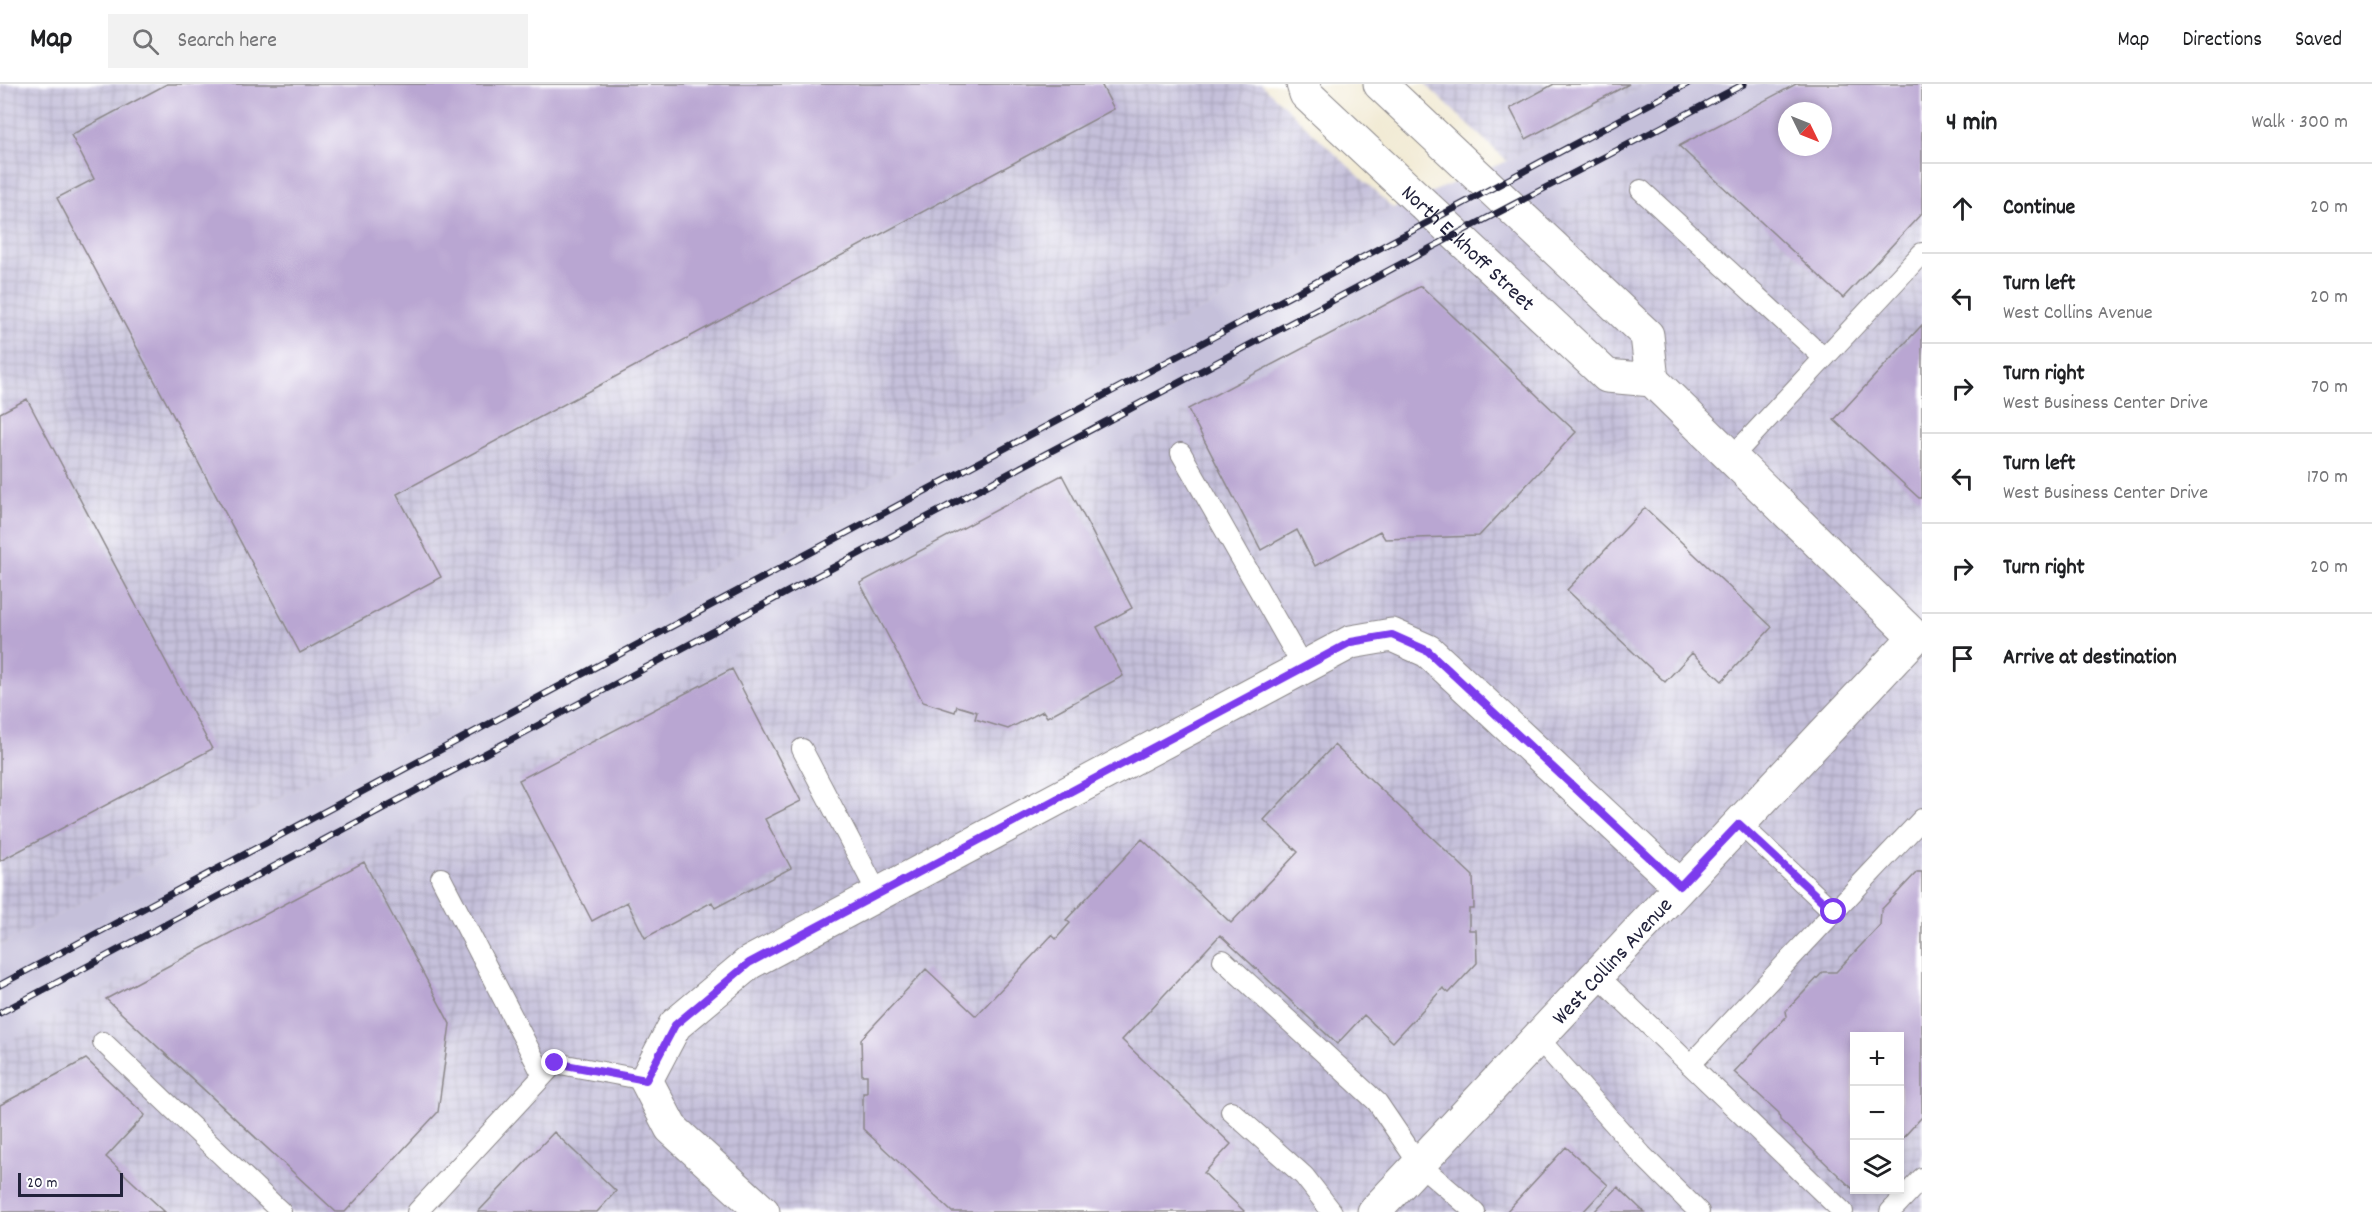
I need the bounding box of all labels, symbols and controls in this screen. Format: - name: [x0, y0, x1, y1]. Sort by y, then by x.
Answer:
- search box: [108, 14, 528, 68]
- text: Map: [30, 21, 72, 61]
- icon: search: [129, 25, 162, 58]
- text: Search here: [177, 26, 277, 57]
- text: Map: [2118, 26, 2149, 56]
- text: Directions: [2182, 26, 2262, 56]
- text: Saved: [2295, 26, 2342, 56]
- north arrow: [1778, 102, 1832, 156]
- text: 4 min: [1946, 105, 1997, 142]
- text: Walk · 300 m: [2251, 109, 2348, 137]
- street label: North Eckhoff Street: [1393, 179, 1541, 320]
- icon: ahead: [1946, 192, 1979, 225]
- text: Continue: [2003, 193, 2075, 224]
- text: 20 m: [2310, 194, 2348, 222]
- text: Turn left: [2003, 269, 2075, 300]
- icon: left: [1946, 282, 1979, 315]
- text: 20 m: [2310, 284, 2348, 312]
- text: West Collins Avenue: [2003, 300, 2153, 328]
- text: Turn right: [2003, 359, 2085, 390]
- icon: right: [1946, 372, 1979, 405]
- text: 70 m: [2311, 374, 2348, 402]
- text: West Business Center Drive: [2003, 390, 2208, 418]
- text: Turn left: [2003, 449, 2075, 480]
- icon: left: [1946, 462, 1979, 495]
- text: 170 m: [2307, 464, 2348, 492]
- text: West Business Center Drive: [2003, 480, 2208, 508]
- icon: right: [1946, 552, 1979, 585]
- text: Turn right: [2003, 553, 2085, 584]
- text: 20 m: [2310, 554, 2348, 582]
- icon: arrive: [1946, 642, 1979, 675]
- text: Arrive at destination: [2003, 643, 2177, 674]
- street label: West Collins Avenue: [1546, 892, 1681, 1033]
- route start: [1820, 898, 1846, 924]
- map controls: [1850, 1032, 1904, 1194]
- button: +: [1850, 1032, 1904, 1086]
- route end: [541, 1049, 567, 1075]
- button: −: [1850, 1086, 1904, 1140]
- button: layers: [1850, 1140, 1904, 1194]
- scale bar: [18, 1170, 123, 1198]
- text: 20 m: [27, 1172, 57, 1195]

